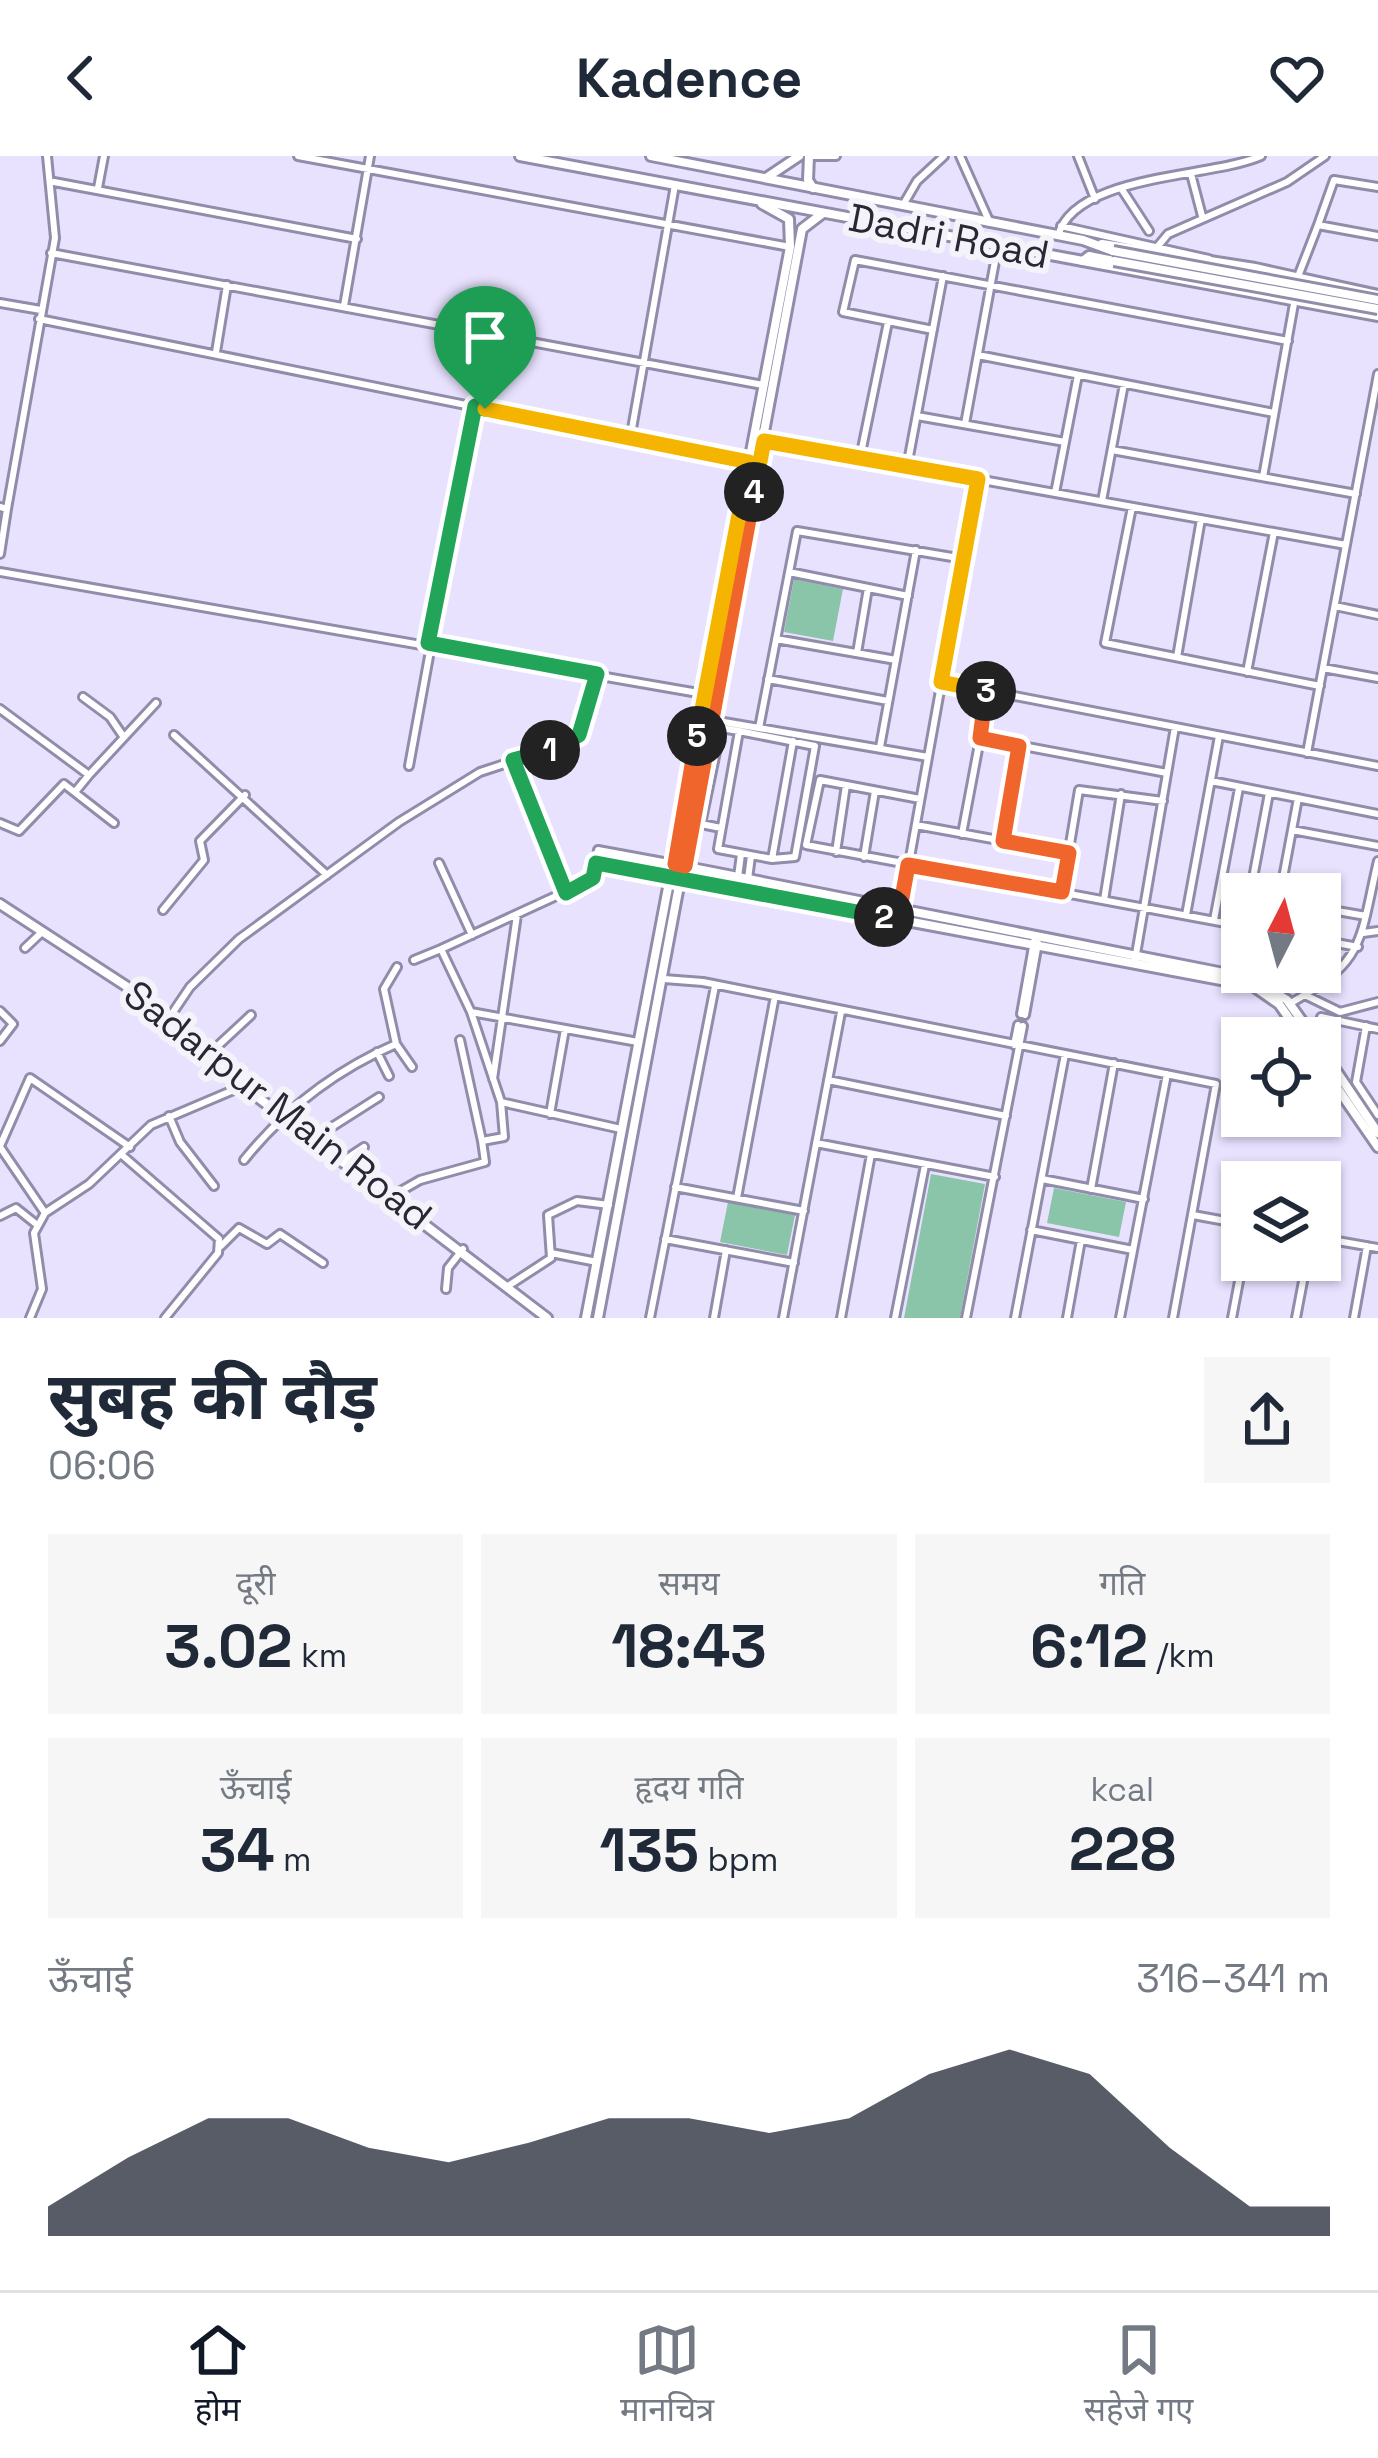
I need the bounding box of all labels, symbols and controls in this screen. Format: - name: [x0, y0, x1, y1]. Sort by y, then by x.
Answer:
- text: Kadence: [576, 44, 802, 113]
- icon: back: [48, 45, 114, 111]
- icon: heart: [1264, 45, 1330, 111]
- street label: Dadri Road: [845, 193, 1053, 279]
- pin: [434, 286, 536, 409]
- icon: arrive: [452, 304, 518, 370]
- pin: 4: [724, 462, 784, 522]
- text: 4: [744, 471, 765, 513]
- pin: 3: [956, 661, 1016, 721]
- text: 3: [976, 670, 996, 712]
- pin: 5: [667, 706, 727, 766]
- text: 5: [687, 715, 707, 757]
- pin: 1: [520, 720, 580, 780]
- text: 1: [543, 729, 557, 771]
- north arrow: [1221, 873, 1341, 993]
- map controls: [1221, 873, 1341, 1281]
- pin: 2: [854, 887, 914, 947]
- text: 2: [874, 896, 894, 938]
- street label: Sadarpur Main Road: [114, 970, 442, 1240]
- button: locate: [1221, 1017, 1341, 1137]
- button: layers: [1221, 1161, 1341, 1281]
- text: सुबह की दौड़: [48, 1354, 377, 1438]
- button: share: [1204, 1357, 1330, 1483]
- text: 06:06: [48, 1441, 156, 1490]
- text: दूरी: [236, 1563, 275, 1605]
- text: समय: [658, 1563, 720, 1605]
- text: गति: [1099, 1563, 1145, 1605]
- text: 3.02: [164, 1608, 292, 1685]
- text: 18:43: [611, 1608, 767, 1685]
- text: 6:12: [1030, 1608, 1148, 1685]
- text: km: [292, 1635, 347, 1677]
- text: /km: [1148, 1635, 1215, 1677]
- text: ऊँचाई: [220, 1767, 291, 1809]
- text: हृदय गति: [634, 1767, 744, 1809]
- text: kcal: [1090, 1769, 1154, 1811]
- text: 228: [1069, 1811, 1176, 1888]
- text: 34: [200, 1812, 275, 1889]
- text: 135: [600, 1812, 699, 1889]
- text: m: [275, 1839, 311, 1881]
- text: bpm: [699, 1839, 778, 1881]
- text: ऊँचाई: [48, 1954, 133, 2003]
- text: 316–341 m: [1136, 1954, 1330, 2003]
- tab: होम: [185, 2317, 251, 2434]
- tab: मानचित्र: [620, 2317, 714, 2434]
- tab: सहेजे गए: [1084, 2317, 1193, 2434]

